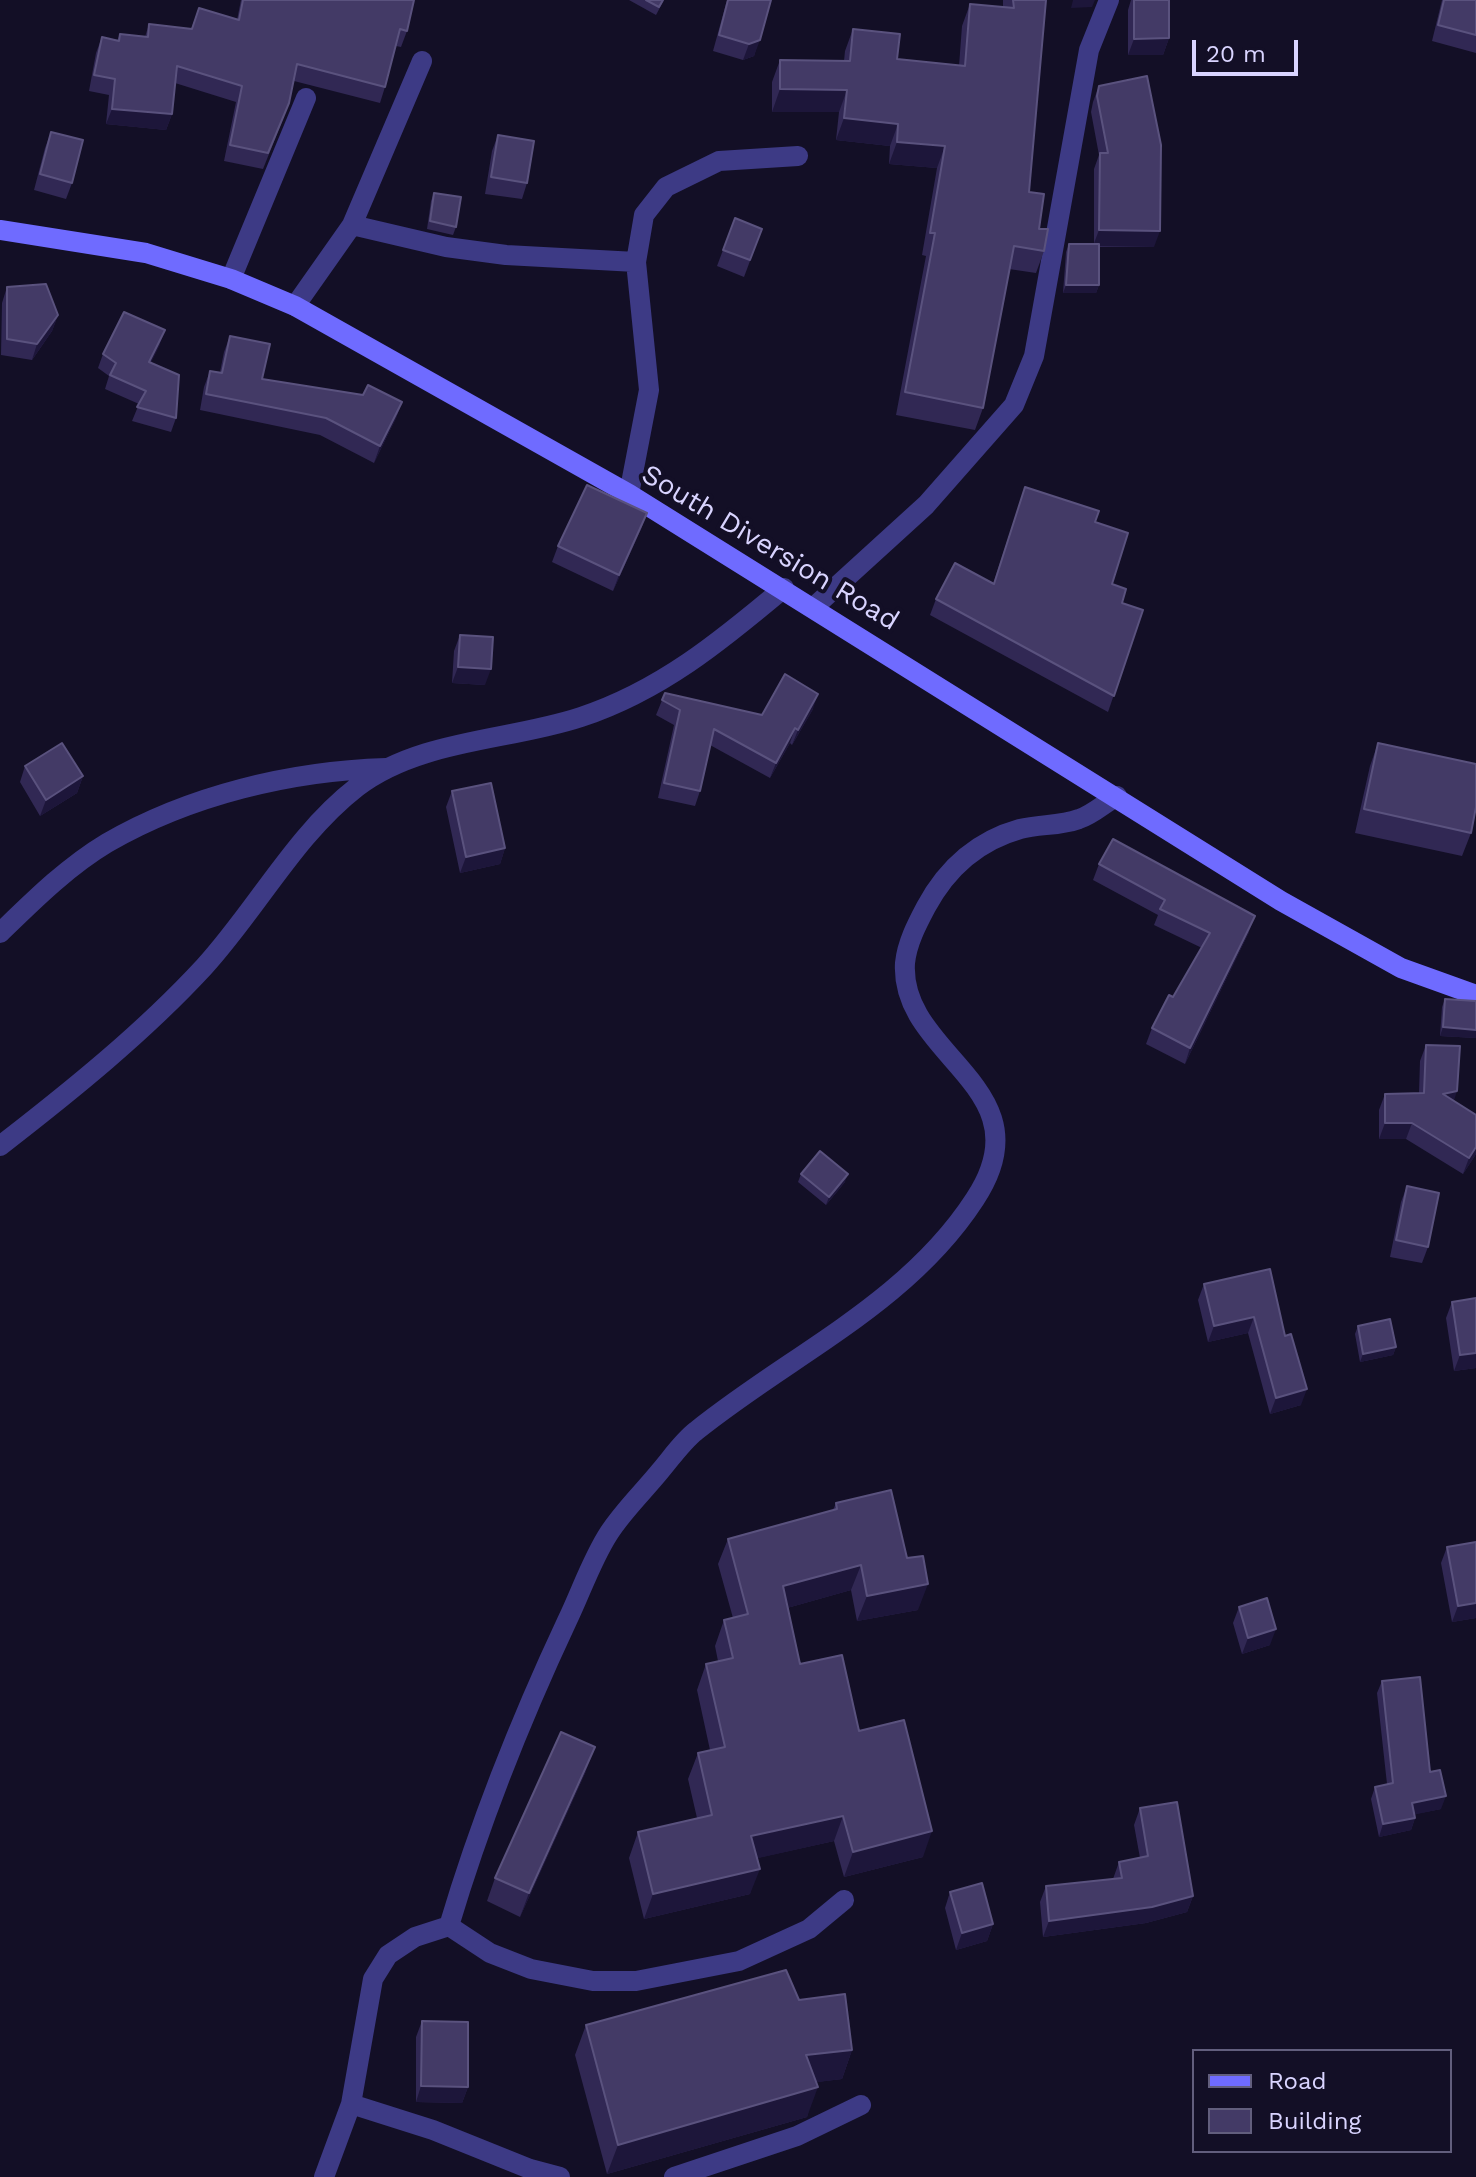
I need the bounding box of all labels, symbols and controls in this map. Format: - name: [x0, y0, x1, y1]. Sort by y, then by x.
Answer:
- scale bar: [1196, 24, 1302, 74]
- text: 20 m: [1206, 40, 1266, 68]
- street label: South Diversion Road: [635, 458, 905, 638]
- legend: [1192, 2049, 1452, 2153]
- text: Road: [1268, 2067, 1327, 2095]
- text: Building: [1268, 2107, 1361, 2135]

